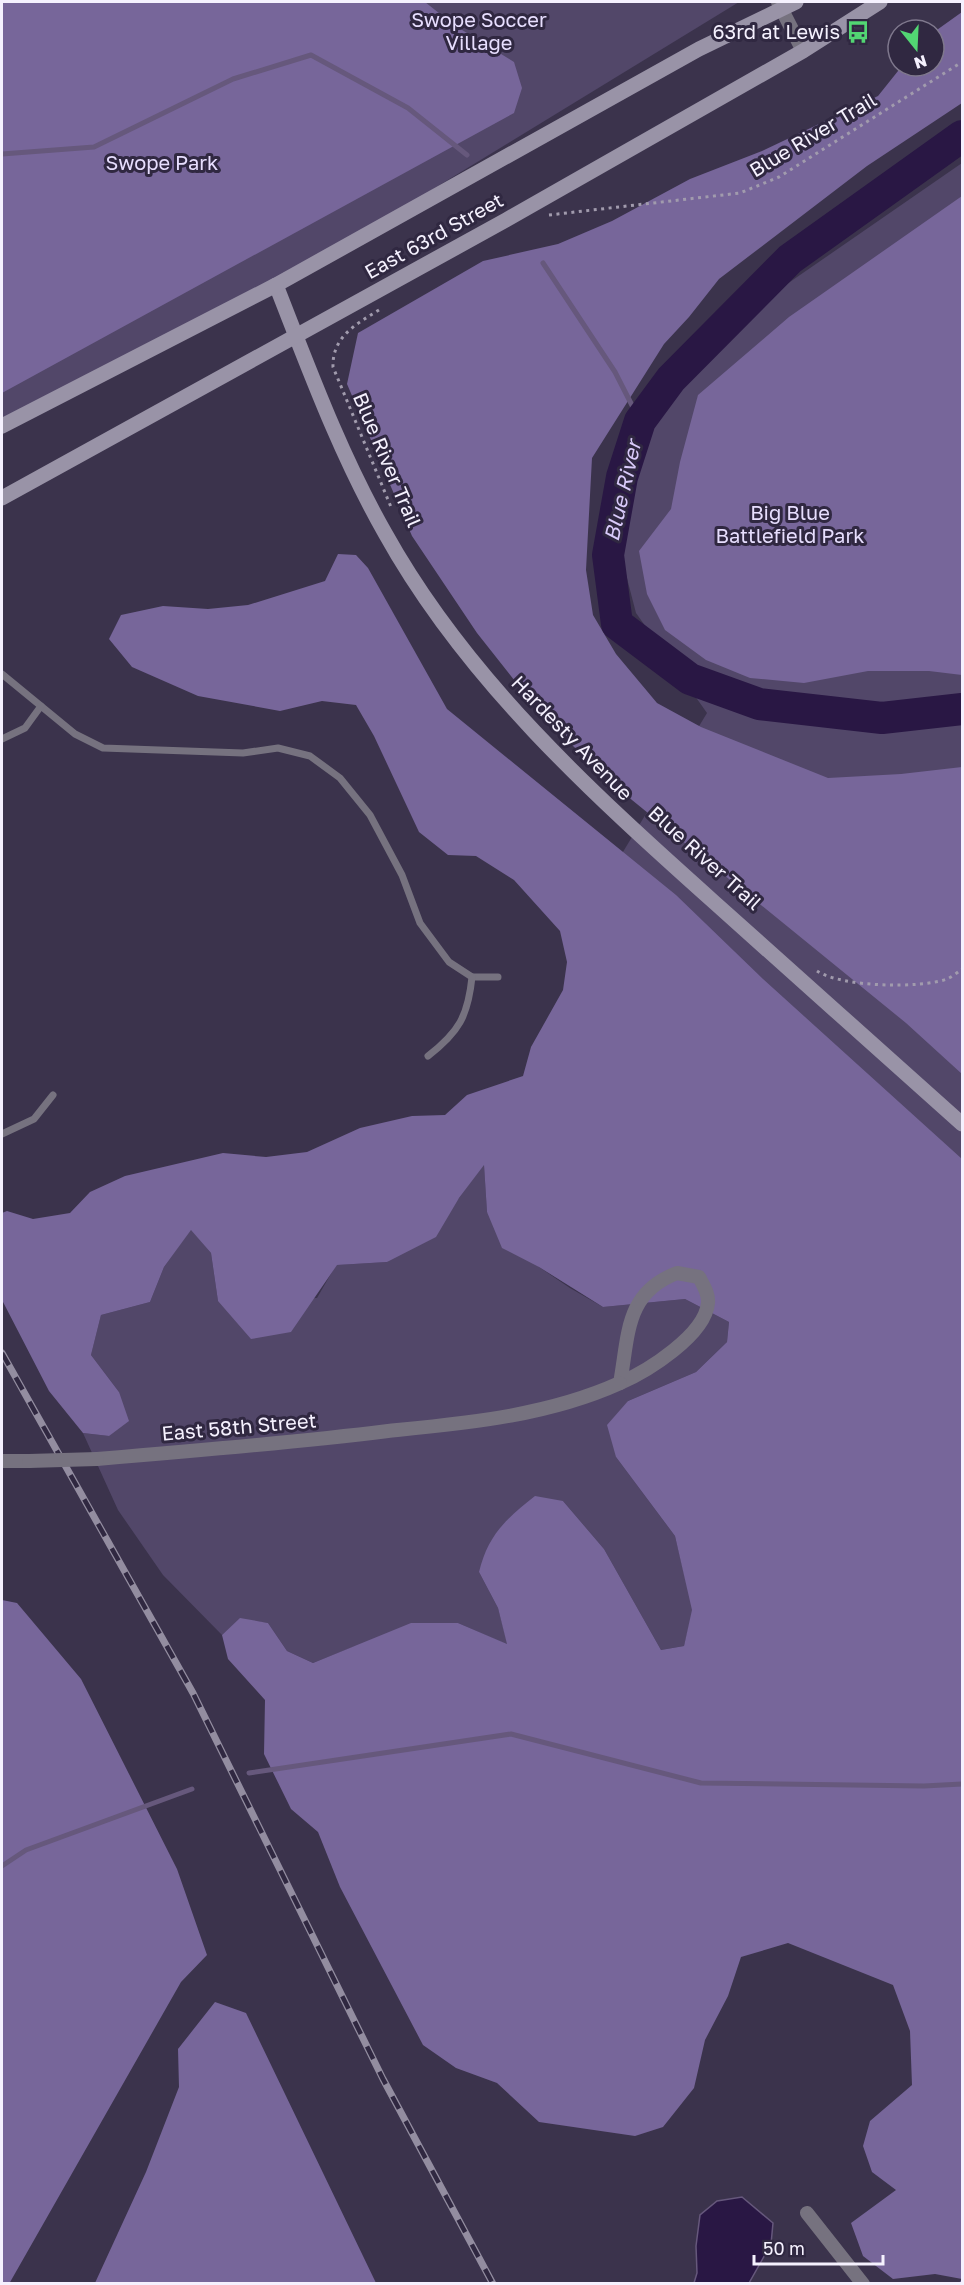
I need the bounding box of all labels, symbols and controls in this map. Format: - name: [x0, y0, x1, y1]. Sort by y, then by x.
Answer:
- park label: Swope Soccer Village: [411, 7, 547, 54]
- north arrow: [886, 18, 946, 78]
- place label: 63rd at Lewis: [712, 19, 840, 43]
- bus stop icon: 63rd at Lewis: [845, 19, 871, 45]
- text: N: [912, 51, 930, 74]
- street label: Blue River Trail: [745, 87, 880, 181]
- park label: Swope Park: [106, 150, 218, 174]
- street label: East 63rd Street: [360, 187, 507, 283]
- street label: Blue River Trail: [349, 389, 427, 531]
- water label: Blue River: [598, 435, 647, 544]
- park label: Big Blue Battlefield Park: [716, 500, 864, 547]
- street label: Hardesty Avenue: [507, 670, 638, 805]
- street label: Blue River Trail: [644, 800, 767, 914]
- street label: East 58th Street: [161, 1407, 317, 1445]
- scale bar: [754, 2228, 883, 2266]
- text: 50 m: [763, 2237, 805, 2259]

